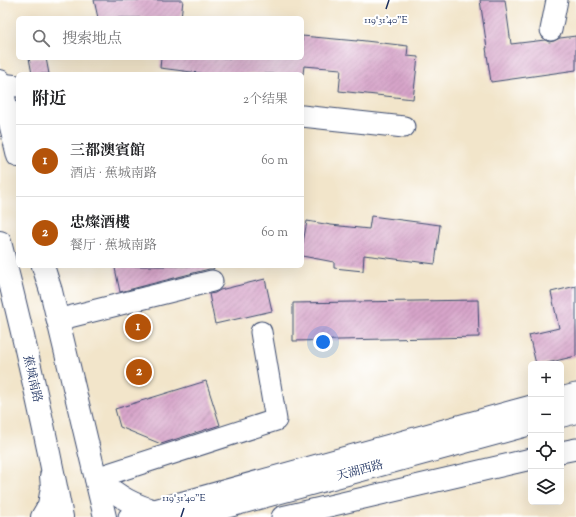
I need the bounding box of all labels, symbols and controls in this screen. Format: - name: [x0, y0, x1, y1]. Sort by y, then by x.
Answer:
- text: 119°31'40"E: [364, 13, 408, 28]
- search box: [16, 16, 304, 60]
- icon: search: [30, 27, 52, 49]
- text: 搜索地点: [62, 29, 122, 50]
- text: 附近: [32, 88, 66, 112]
- text: 2个结果: [243, 91, 288, 109]
- text: 三都澳賓館: [70, 141, 145, 162]
- text: 1: [43, 152, 47, 170]
- text: 60 m: [261, 152, 288, 170]
- text: 酒店 · 蕉城南路: [70, 165, 157, 183]
- text: 忠燦酒樓: [70, 213, 130, 234]
- text: 2: [42, 224, 48, 242]
- text: 60 m: [261, 224, 288, 242]
- text: 餐厅 · 蕉城南路: [70, 237, 157, 255]
- pin: 1: [125, 312, 151, 342]
- your location: [313, 332, 333, 352]
- street label: 蕉城南路: [18, 354, 46, 404]
- pin: 2: [126, 357, 152, 387]
- map controls: [528, 361, 564, 505]
- button: +: [528, 361, 564, 397]
- button: −: [528, 397, 564, 433]
- button: locate: [528, 433, 564, 469]
- street label: 天湖西路: [334, 456, 386, 486]
- button: layers: [528, 469, 564, 505]
- text: 119°31'40"E: [162, 491, 206, 506]

